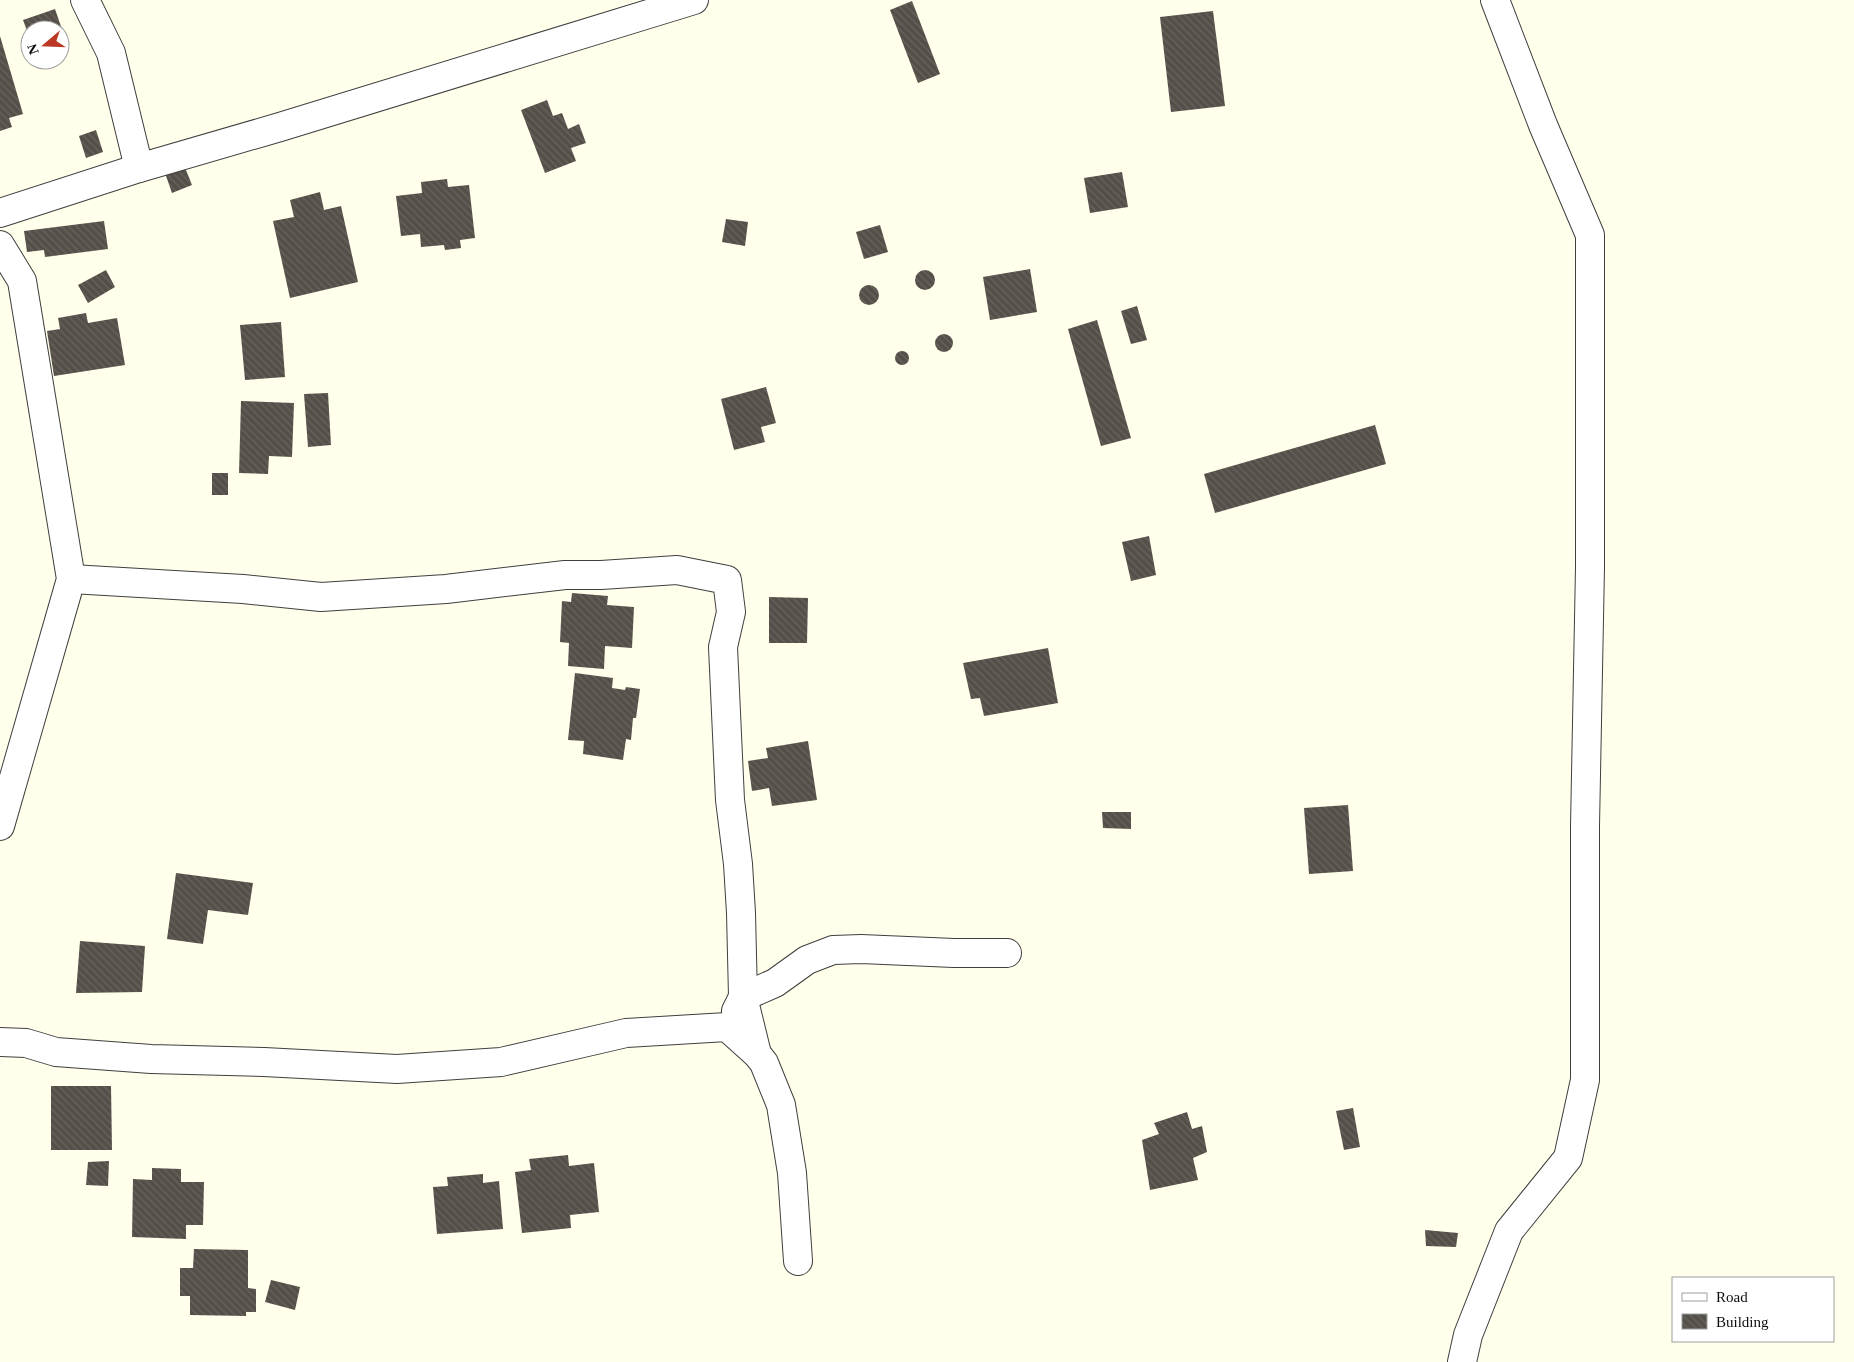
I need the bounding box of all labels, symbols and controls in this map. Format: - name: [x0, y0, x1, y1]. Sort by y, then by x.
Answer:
- north arrow: [20, 20, 70, 70]
- text: N: [24, 42, 42, 56]
- legend: [1672, 1277, 1834, 1342]
- text: Road: [1716, 1289, 1748, 1305]
- text: Building: [1716, 1314, 1769, 1330]

